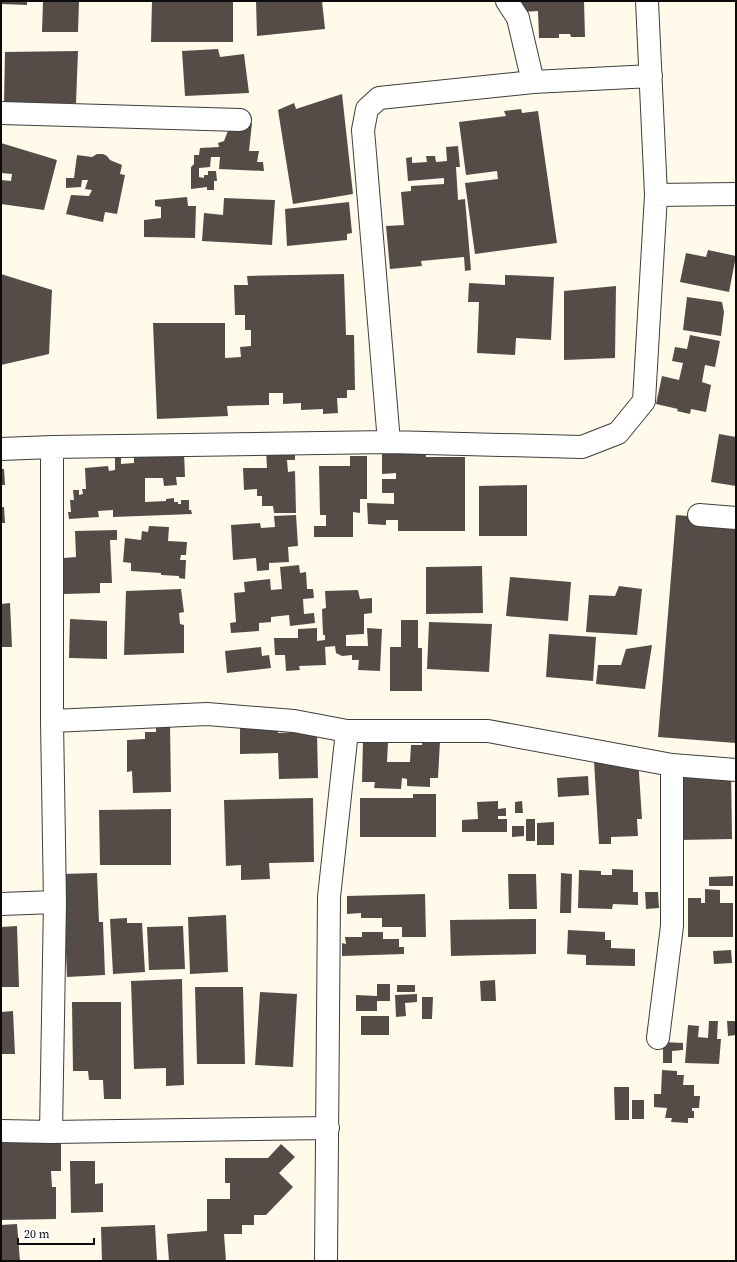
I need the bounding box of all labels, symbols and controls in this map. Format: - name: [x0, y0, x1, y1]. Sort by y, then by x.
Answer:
- scale bar: [18, 1220, 94, 1246]
- text: 20 m: [24, 1226, 50, 1242]

